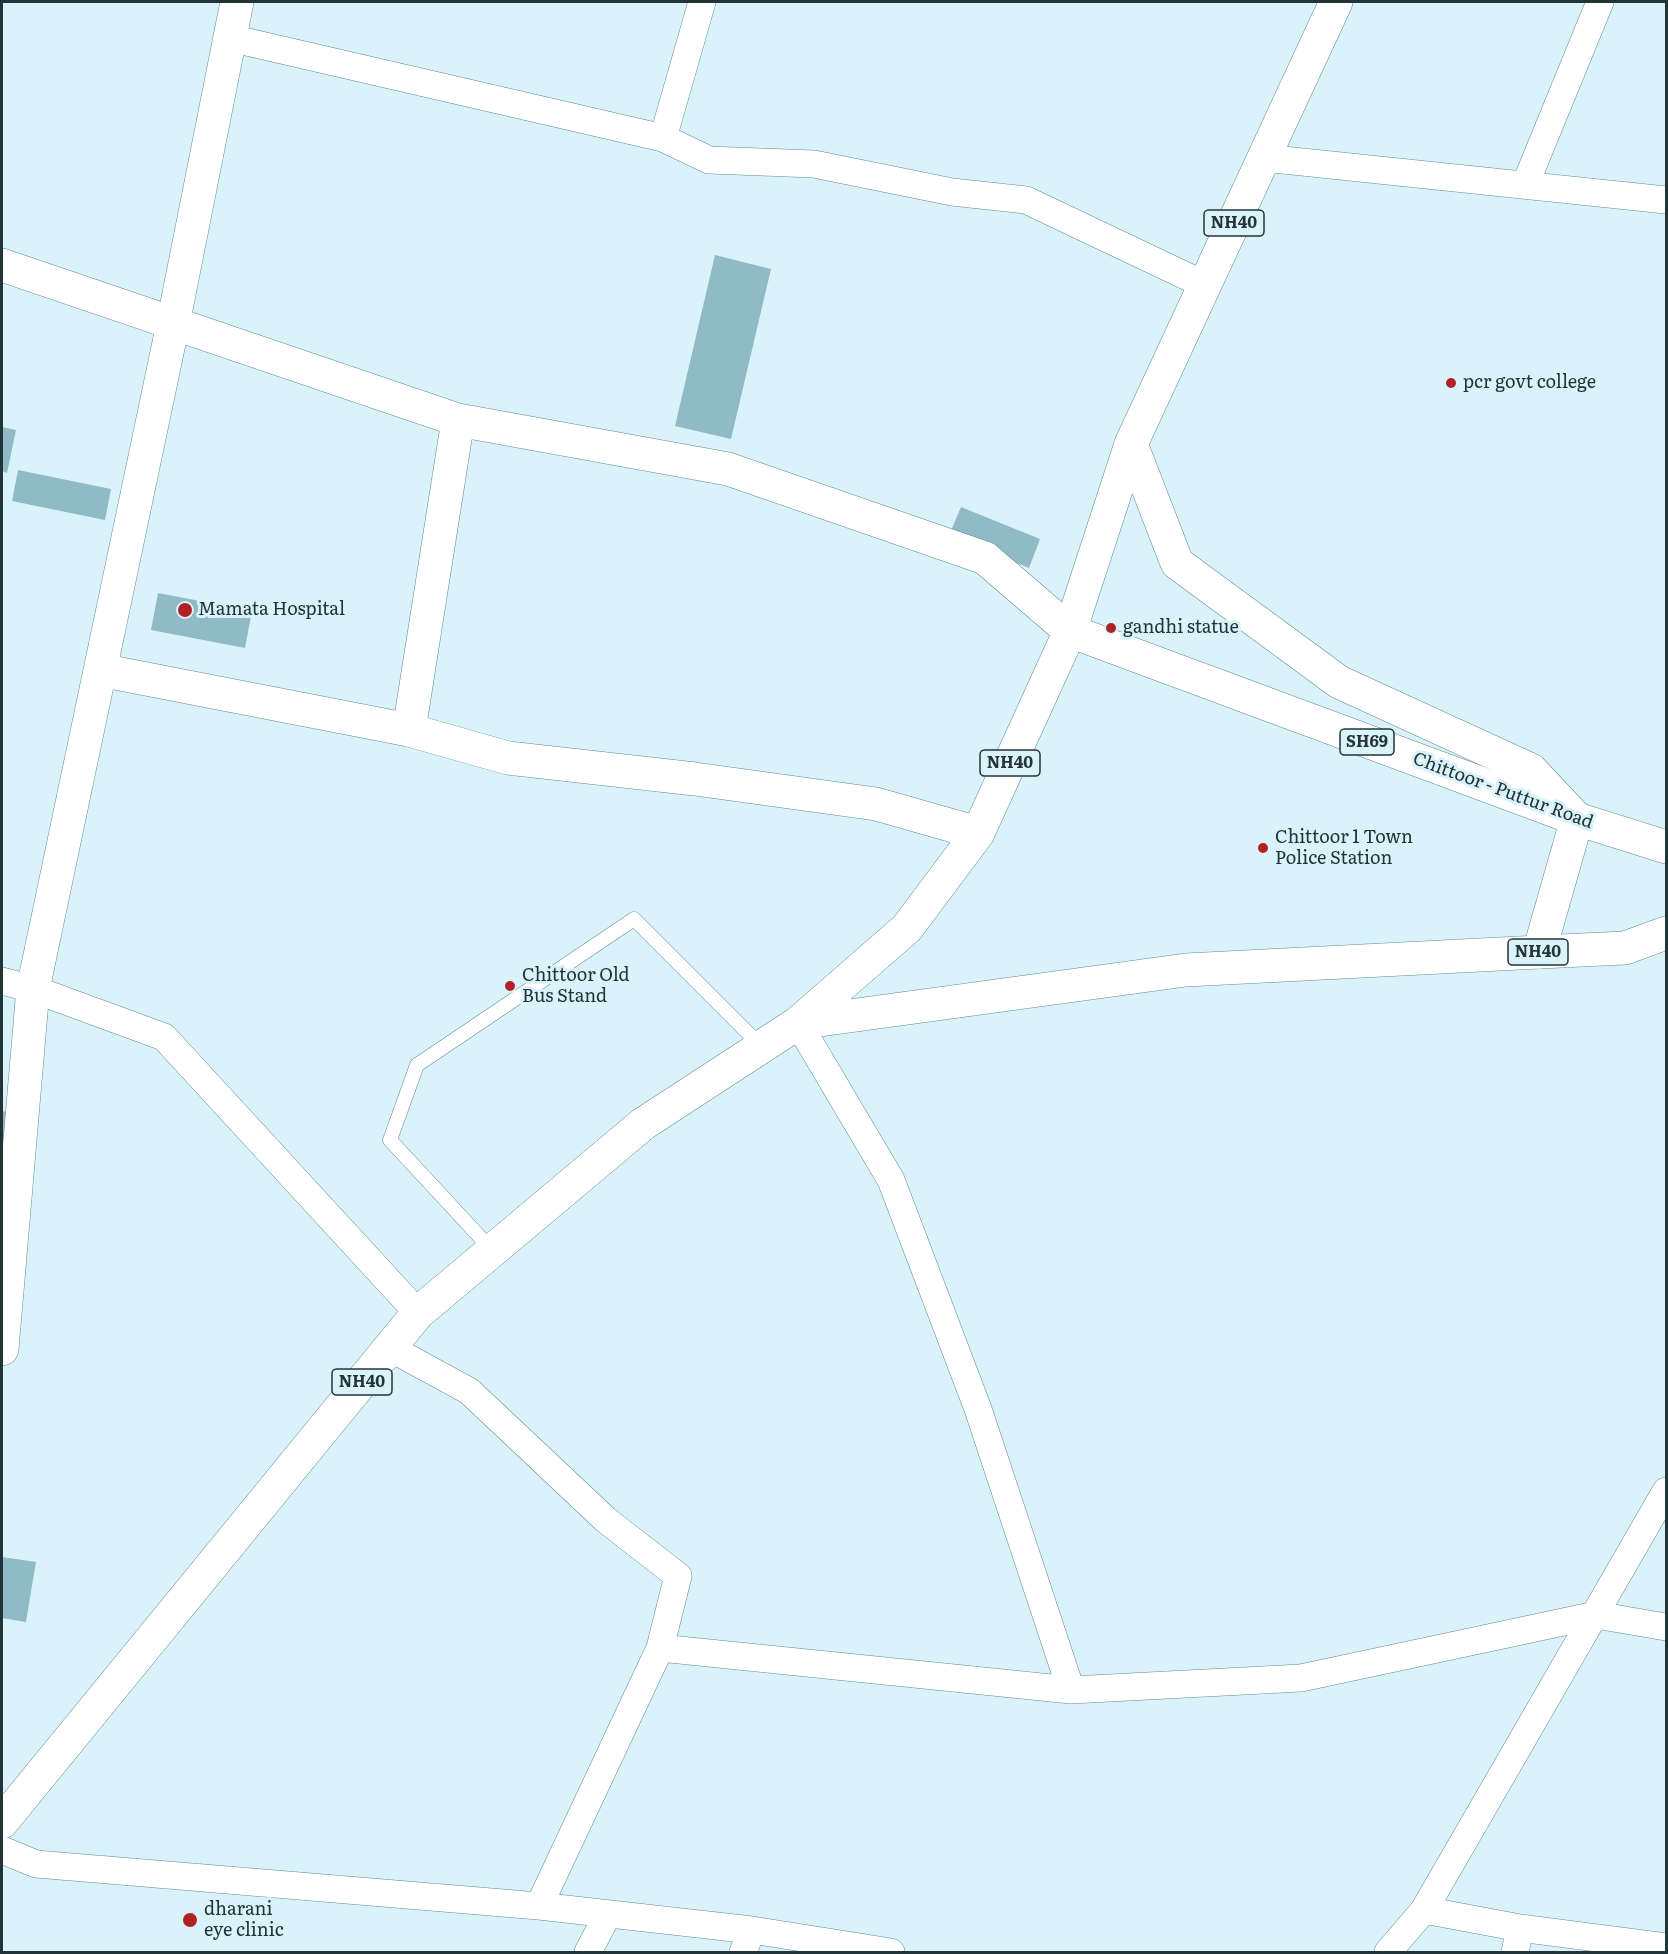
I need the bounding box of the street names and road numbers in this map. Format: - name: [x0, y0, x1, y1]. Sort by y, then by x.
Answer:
- road number: NH40: [1204, 210, 1264, 236]
- road number: SH69: [1340, 729, 1394, 755]
- street label: Chittoor - Puttur Road: [1410, 748, 1596, 834]
- road number: NH40: [980, 750, 1040, 776]
- road number: NH40: [1508, 939, 1568, 965]
- road number: NH40: [332, 1369, 392, 1395]

